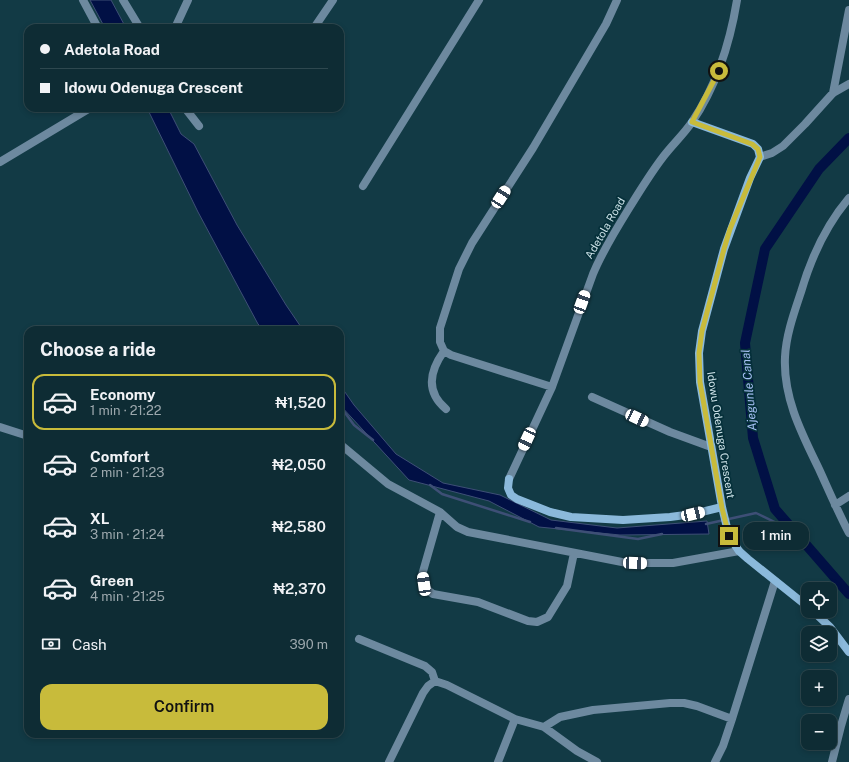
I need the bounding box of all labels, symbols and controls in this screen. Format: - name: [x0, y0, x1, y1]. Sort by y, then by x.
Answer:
- text: Adetola Road: [64, 41, 160, 58]
- route start: [710, 62, 728, 80]
- text: Idowu Odenuga Crescent: [64, 79, 243, 96]
- car: [489, 184, 513, 210]
- street label: Adetola Road: [583, 195, 627, 261]
- car: [572, 289, 592, 315]
- text: Choose a ride: [40, 339, 156, 360]
- water label: Ajegunle Canal: [738, 349, 760, 431]
- street label: Idowu Odenuga Crescent: [705, 371, 737, 499]
- icon: car: [42, 384, 78, 420]
- text: Economy: [90, 386, 155, 403]
- text: ₦1,520: [275, 394, 326, 411]
- text: 1 min · 21:22: [90, 403, 161, 418]
- car: [624, 407, 650, 429]
- car: [516, 426, 538, 452]
- icon: car: [42, 446, 78, 482]
- text: Comfort: [90, 448, 150, 465]
- text: ₦2,050: [272, 456, 326, 473]
- text: 2 min · 21:23: [90, 465, 164, 480]
- car: [680, 505, 706, 523]
- icon: car: [42, 508, 78, 544]
- text: XL: [90, 510, 109, 527]
- text: ₦2,580: [272, 518, 326, 535]
- callout: 1 min: [743, 522, 809, 550]
- text: 3 min · 21:24: [90, 527, 165, 542]
- route end: [720, 527, 738, 545]
- text: 1 min: [761, 528, 791, 543]
- car: [623, 557, 647, 569]
- icon: car: [42, 570, 78, 606]
- car: [416, 571, 432, 597]
- text: Green: [90, 572, 134, 589]
- text: ₦2,370: [273, 580, 326, 597]
- map controls: [801, 582, 837, 750]
- button: locate: [801, 582, 837, 618]
- text: 4 min · 21:25: [90, 589, 165, 604]
- button: layers: [801, 626, 837, 662]
- icon: cash: [40, 633, 62, 655]
- text: Cash: [72, 636, 107, 653]
- text: 390 m: [290, 637, 328, 652]
- button: +: [801, 670, 837, 706]
- button: Confirm: [40, 684, 328, 730]
- button: −: [801, 714, 837, 750]

